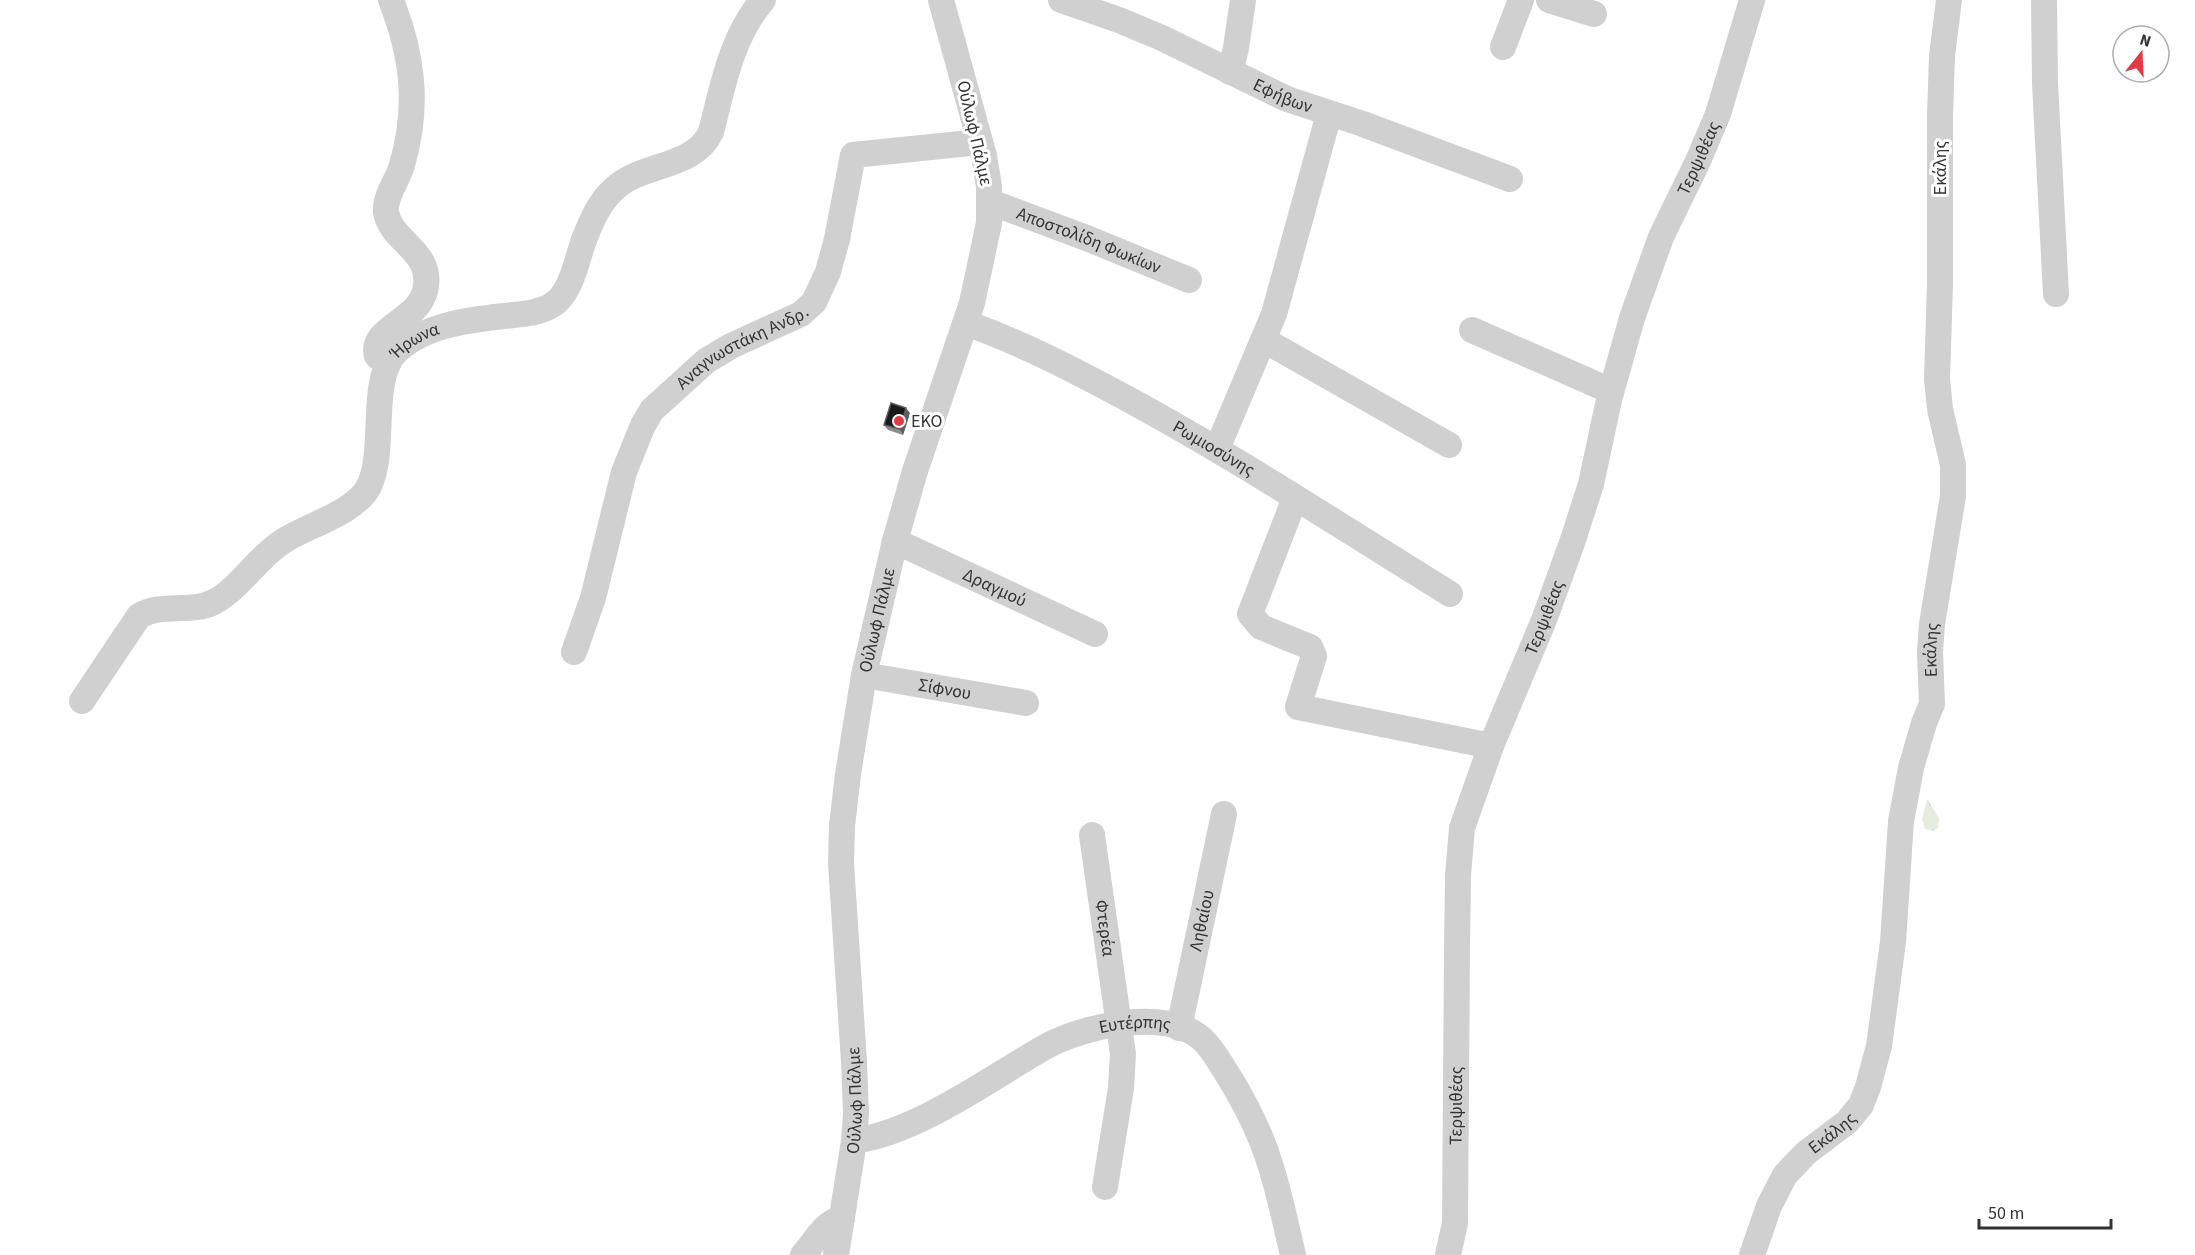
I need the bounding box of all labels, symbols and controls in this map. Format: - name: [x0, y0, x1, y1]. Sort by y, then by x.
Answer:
- north arrow: [2111, 24, 2171, 84]
- text: N: [2137, 29, 2154, 53]
- street label: Εφήβων: [1249, 72, 1316, 120]
- street label: Ούλωφ Πάλμε: [950, 78, 999, 188]
- street label: Τερψιθέας: [1671, 117, 1727, 199]
- street label: Εκάλης: [1928, 141, 1953, 195]
- street label: Αποστολίδη Φωκίων: [1013, 201, 1165, 280]
- street label: Αναγνωστάκη Ανδρ.: [671, 301, 815, 395]
- street label: Ήρωνα: [383, 317, 443, 366]
- place label: EKO: [911, 409, 943, 434]
- marker: EKO: [892, 414, 906, 428]
- street label: Ρωμιοσύνης: [1168, 414, 1260, 483]
- street label: Δραγμού: [958, 562, 1031, 613]
- street label: Ούλωφ Πάλμε: [853, 565, 901, 675]
- street label: Τερψιθέας: [1519, 577, 1570, 659]
- street label: Εκάλης: [1918, 622, 1945, 678]
- street label: Σίφνου: [916, 673, 973, 706]
- street label: Ληθαίου: [1184, 888, 1221, 953]
- street label: Φτερέα: [1088, 898, 1121, 958]
- street label: Ευτέρπης: [1097, 1010, 1173, 1040]
- street label: Ούλωφ Πάλμε: [840, 1046, 869, 1156]
- street label: Τερψιθέας: [1444, 1066, 1469, 1145]
- street label: Εκάλης: [1803, 1107, 1863, 1160]
- scale bar: [1979, 1192, 2111, 1230]
- text: 50 m: [1988, 1201, 2024, 1226]

